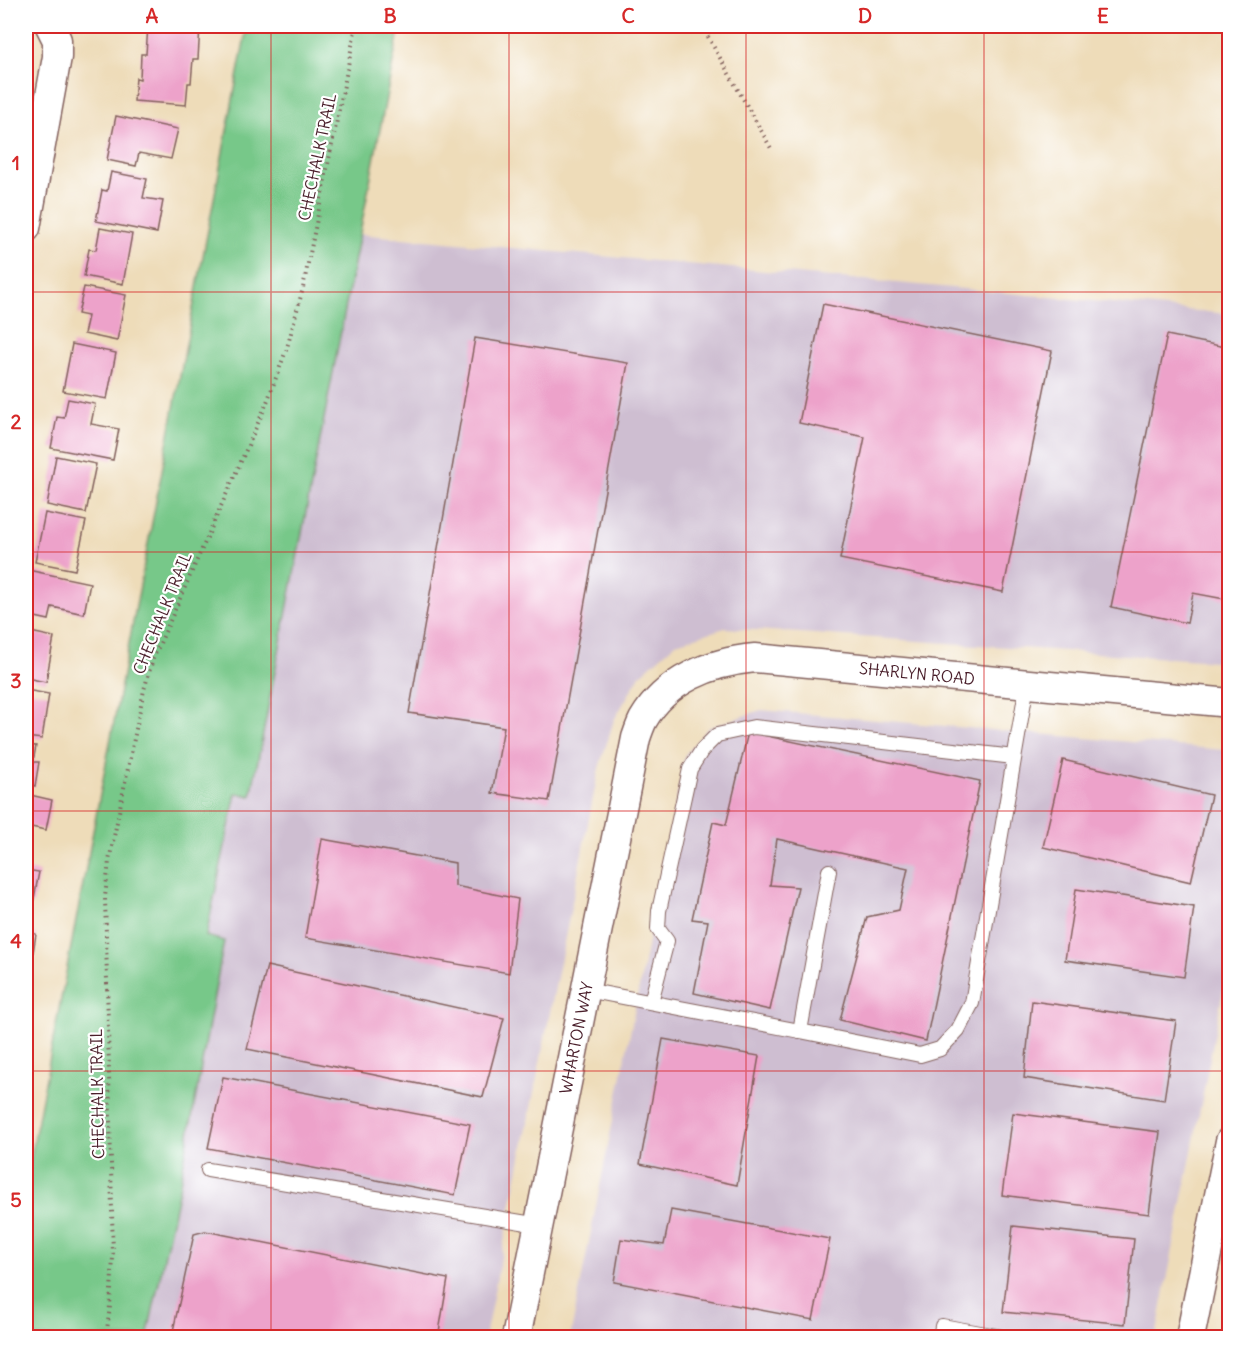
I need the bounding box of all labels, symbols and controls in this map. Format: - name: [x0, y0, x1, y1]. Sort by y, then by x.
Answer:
- text: A: [146, 3, 159, 28]
- text: B: [383, 3, 397, 28]
- text: C: [621, 3, 635, 28]
- text: D: [858, 3, 872, 28]
- text: E: [1097, 3, 1109, 28]
- street label: CHECHALK TRAIL: [294, 91, 340, 223]
- text: 1: [12, 150, 20, 175]
- text: 2: [11, 409, 22, 434]
- street label: CHECHALK TRAIL: [128, 549, 196, 677]
- street label: SHARLYN ROAD: [858, 658, 976, 689]
- text: 3: [10, 668, 22, 693]
- text: 4: [10, 928, 22, 953]
- street label: WHARTON WAY: [555, 980, 597, 1096]
- street label: CHECHALK TRAIL: [86, 1029, 108, 1159]
- text: 5: [10, 1187, 22, 1212]

